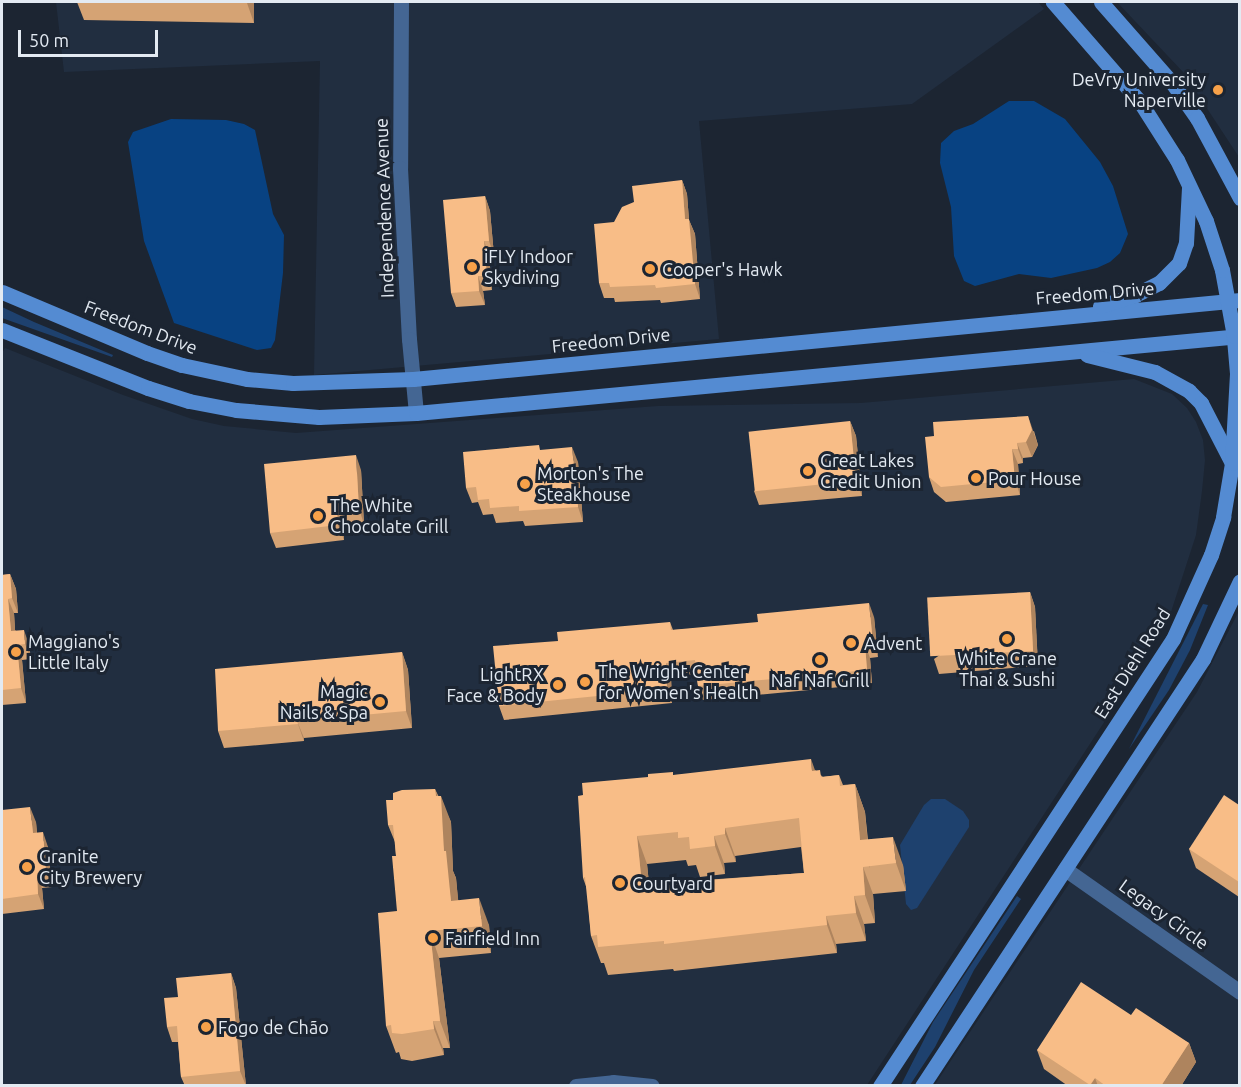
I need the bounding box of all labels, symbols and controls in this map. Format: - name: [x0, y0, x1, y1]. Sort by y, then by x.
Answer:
- scale bar: [21, 18, 160, 56]
- text: 50 m: [29, 30, 69, 50]
- place label: DeVry University Naperville: [1072, 69, 1206, 112]
- marker: DeVry University Naperville: [1211, 83, 1225, 97]
- street label: Independence Avenue: [370, 118, 398, 298]
- place label: iFLY Indoor Skydiving: [484, 246, 573, 288]
- place label: Cooper's Hawk: [662, 258, 782, 280]
- marker: iFLY Indoor Skydiving: [465, 260, 479, 274]
- marker: Cooper's Hawk: [643, 262, 657, 276]
- street label: Freedom Drive: [1035, 277, 1155, 309]
- street label: Freedom Drive: [82, 296, 200, 358]
- street label: Freedom Drive: [551, 323, 671, 357]
- place label: Great Lakes Credit Union: [820, 450, 922, 492]
- place label: Morton's The Steakhouse: [537, 463, 644, 506]
- marker: Great Lakes Credit Union: [801, 464, 815, 478]
- place label: Pour House: [988, 467, 1081, 489]
- marker: Pour House: [969, 471, 983, 485]
- marker: Morton's The Steakhouse: [518, 477, 532, 491]
- place label: The White Chocolate Grill: [330, 495, 448, 538]
- marker: The White Chocolate Grill: [311, 509, 325, 523]
- street label: East Diehl Road: [1089, 604, 1175, 722]
- place label: Maggiano's Little Italy: [28, 631, 120, 674]
- place label: Advent: [864, 632, 922, 654]
- marker: White Crane Thai & Sushi: [1000, 632, 1014, 646]
- marker: Advent: [842, 634, 860, 652]
- marker: Maggiano's Little Italy: [9, 645, 23, 659]
- place label: White Crane Thai & Sushi: [957, 648, 1057, 690]
- marker: Naf Naf Grill: [813, 653, 827, 667]
- place label: The Wright Center for Women's Health: [598, 661, 759, 704]
- place label: LightRX Face & Body: [447, 664, 544, 706]
- place label: Naf Naf Grill: [771, 669, 869, 691]
- marker: The Wright Center for Women's Health: [576, 673, 594, 691]
- marker: LightRX Face & Body: [549, 676, 567, 694]
- place label: Magic Nails & Spa: [280, 681, 368, 724]
- marker: Magic Nails & Spa: [373, 695, 387, 709]
- place label: Granite City Brewery: [39, 846, 142, 888]
- marker: Granite City Brewery: [20, 860, 34, 874]
- place label: Courtyard: [632, 872, 713, 894]
- street label: Legacy Circle: [1115, 874, 1213, 954]
- marker: Courtyard: [613, 876, 627, 890]
- place label: Fairfield Inn: [445, 927, 540, 949]
- marker: Fairfield Inn: [426, 931, 440, 945]
- place label: Fogo de Chão: [218, 1016, 329, 1038]
- marker: Fogo de Chão: [199, 1020, 213, 1034]

